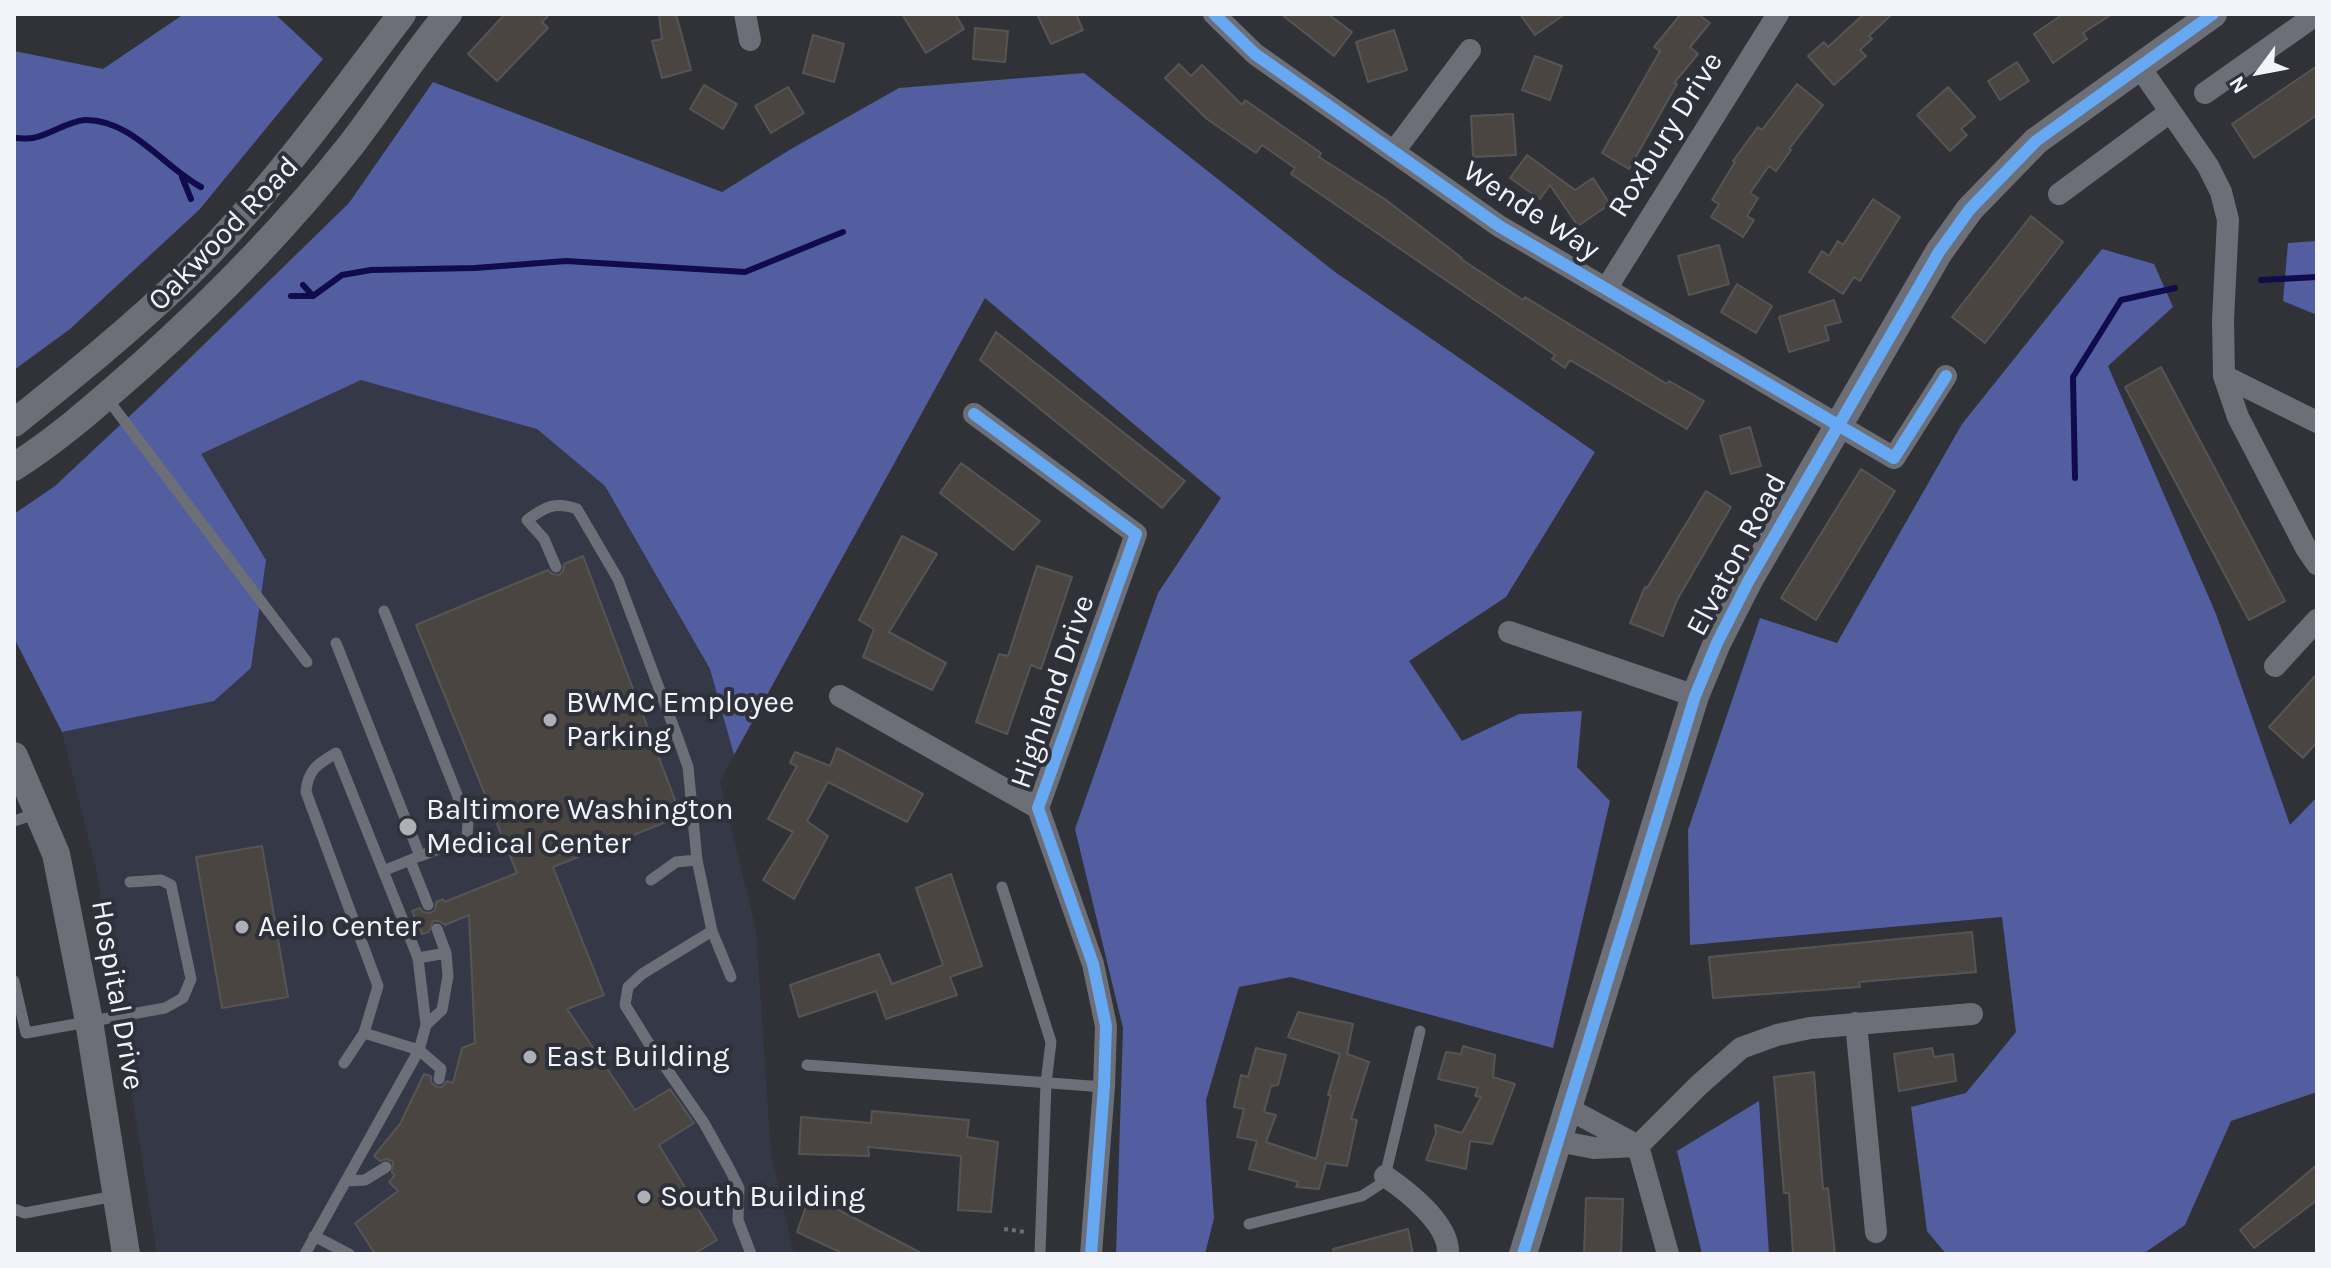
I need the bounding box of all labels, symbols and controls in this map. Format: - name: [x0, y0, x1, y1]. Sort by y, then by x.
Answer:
- north arrow: [2219, 32, 2299, 112]
- street label: Roxbury Drive: [1601, 46, 1731, 224]
- text: N: [2223, 71, 2254, 98]
- street label: Oakwood Road: [141, 149, 307, 319]
- street label: Wende Way: [1456, 153, 1606, 269]
- street label: Elvaton Road: [1679, 468, 1795, 642]
- street label: Highland Drive: [1003, 591, 1103, 793]
- place label: BWMC Employee Parking: [566, 685, 794, 756]
- marker: BWMC Employee Parking: [541, 711, 559, 729]
- place label: Baltimore Washington Medical Center: [426, 792, 734, 862]
- marker: Baltimore Washington Medical Center: [397, 816, 419, 838]
- street label: Hospital Drive: [83, 897, 151, 1093]
- place label: Aeilo Center: [258, 909, 421, 945]
- marker: Aeilo Center: [233, 918, 251, 936]
- place label: East Building: [546, 1039, 729, 1075]
- marker: East Building: [521, 1048, 539, 1066]
- place label: South Building: [660, 1179, 865, 1215]
- marker: South Building: [635, 1188, 653, 1206]

